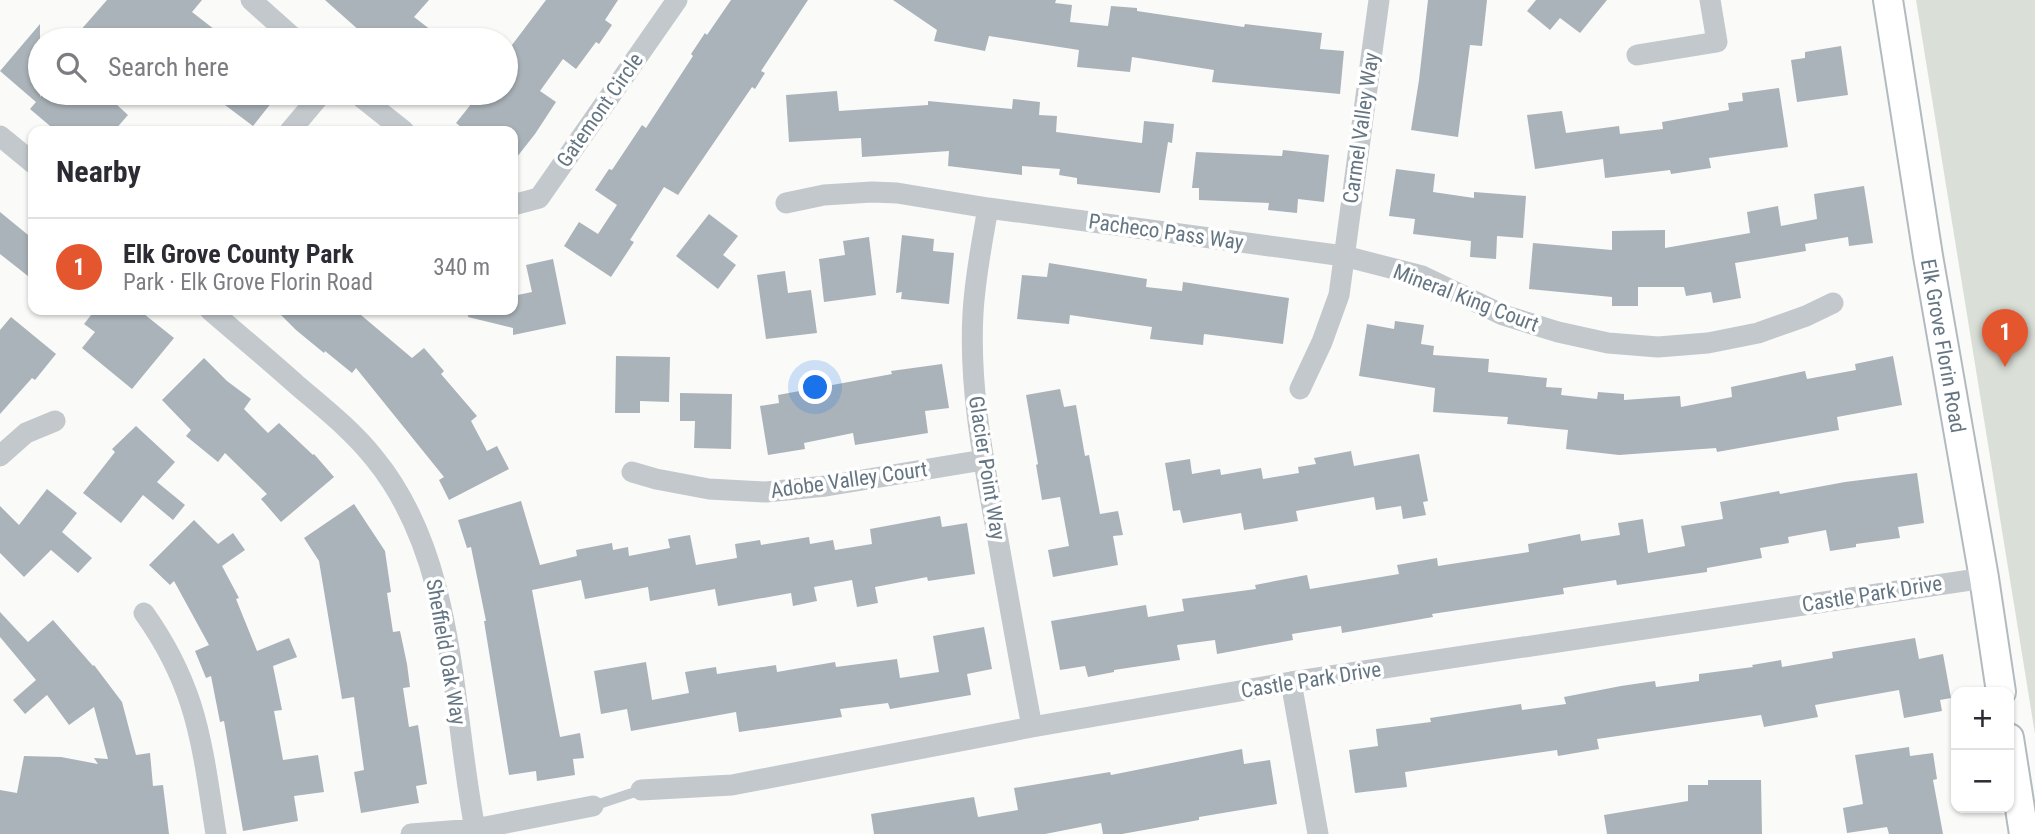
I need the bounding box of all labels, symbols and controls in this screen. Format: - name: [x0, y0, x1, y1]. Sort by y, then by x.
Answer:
- search box: [28, 28, 518, 105]
- icon: search: [52, 48, 90, 86]
- street label: Gatemont Circle: [552, 48, 648, 172]
- street label: Carmel Valley Way: [1339, 51, 1384, 205]
- text: Search here: [108, 52, 229, 82]
- text: Nearby: [56, 154, 141, 189]
- street label: Pacheco Pass Way: [1087, 209, 1245, 255]
- text: Elk Grove County Park: [123, 239, 354, 269]
- text: 1: [73, 254, 85, 281]
- text: 340 m: [433, 254, 490, 281]
- street label: Elk Grove Florin Road: [1916, 257, 1970, 435]
- street label: Mineral King Court: [1390, 259, 1542, 337]
- text: Park · Elk Grove Florin Road: [123, 269, 373, 296]
- pin: 1: [1982, 309, 2028, 367]
- your location: [798, 370, 832, 404]
- street label: Glacier Point Way: [964, 394, 1010, 542]
- street label: Adobe Valley Court: [769, 457, 929, 503]
- street label: Castle Park Drive: [1800, 571, 1944, 617]
- street label: Sheffield Oak Way: [421, 577, 471, 727]
- street label: Castle Park Drive: [1239, 657, 1383, 703]
- map controls: [1951, 687, 2014, 813]
- button: +: [1951, 687, 2014, 750]
- button: −: [1951, 750, 2014, 813]

